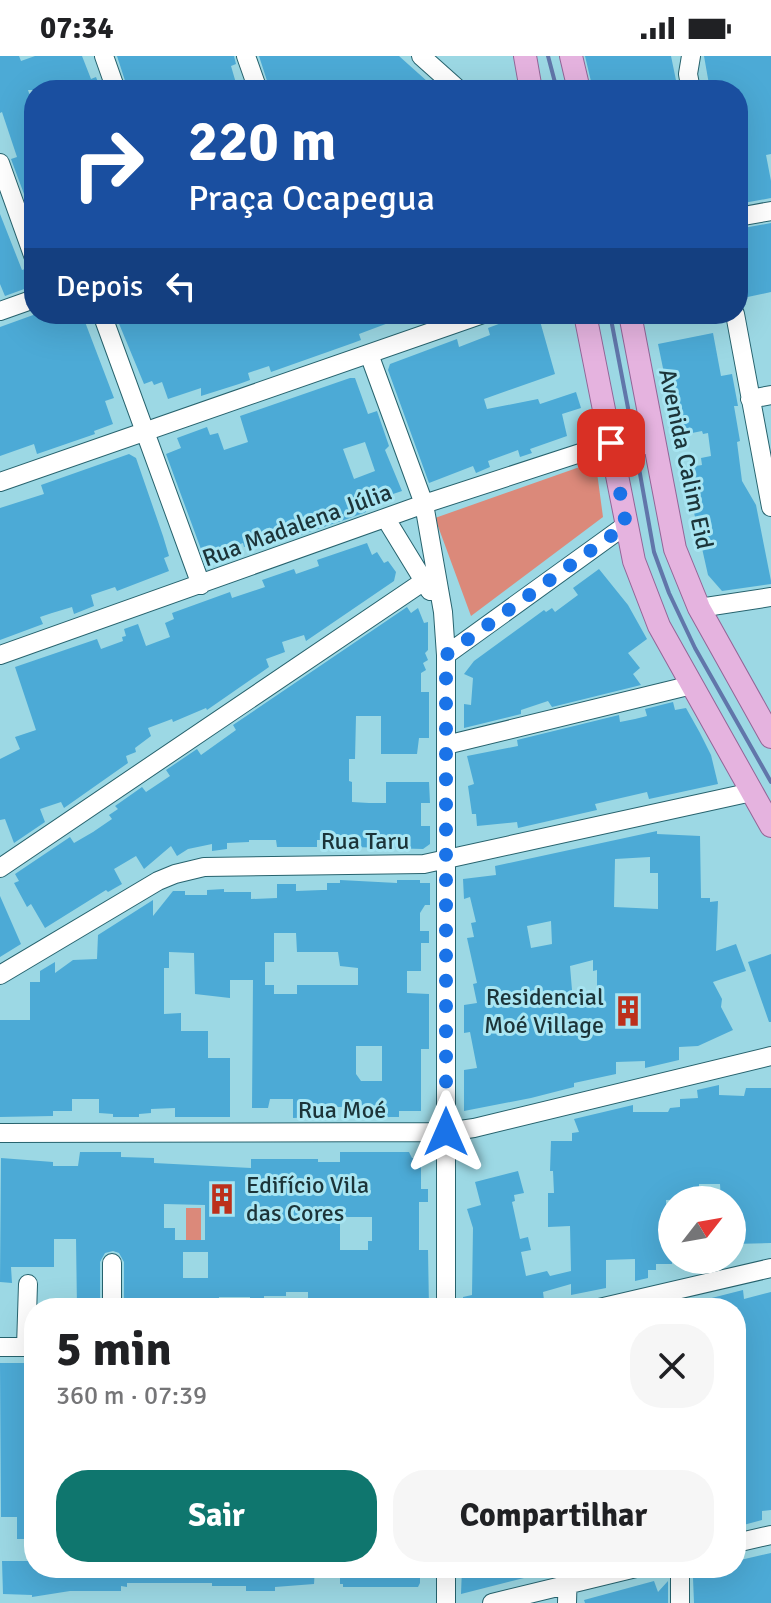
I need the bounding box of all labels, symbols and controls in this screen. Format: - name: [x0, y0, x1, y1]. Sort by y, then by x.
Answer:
- text: 07:34: [40, 10, 114, 47]
- text: 220 m: [188, 107, 336, 176]
- icon: right: [56, 112, 160, 216]
- text: Praça Ocapegua: [188, 176, 435, 221]
- icon: left: [159, 264, 203, 308]
- text: Depois: [56, 268, 143, 305]
- street label: Avenida Calim Eid: [652, 366, 720, 552]
- pin: [577, 409, 645, 477]
- icon: arrive: [589, 421, 633, 465]
- street label: Rua Madalena Júlia: [198, 477, 396, 573]
- street label: Rua Taru: [321, 826, 409, 856]
- place label: Residencial Moé Village: [484, 982, 604, 1040]
- building icon: Residencial Moé Village: [611, 994, 645, 1028]
- position arrow: [404, 1090, 488, 1174]
- street label: Rua Moé: [298, 1095, 386, 1125]
- place label: Edifício Vila das Cores: [246, 1170, 369, 1228]
- building icon: Edifício Vila das Cores: [205, 1182, 239, 1216]
- north arrow: [658, 1186, 746, 1274]
- map controls: [658, 1186, 746, 1274]
- text: 5 min: [56, 1320, 172, 1379]
- button: close: [630, 1324, 714, 1408]
- text: 360 m · 07:39: [56, 1380, 207, 1412]
- button: Sair: [56, 1470, 377, 1562]
- button: Compartilhar: [393, 1470, 714, 1562]

